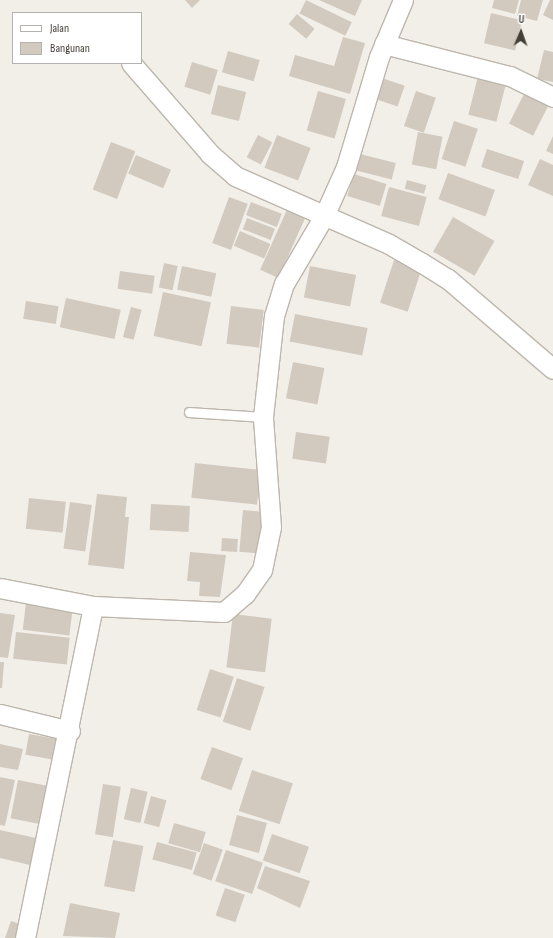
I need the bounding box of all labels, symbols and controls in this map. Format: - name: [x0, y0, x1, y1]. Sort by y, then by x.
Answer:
- legend: [12, 12, 142, 64]
- north arrow: [501, 12, 541, 52]
- text: U: [518, 13, 525, 26]
- text: Jalan: [50, 21, 69, 36]
- text: Bangunan: [50, 41, 90, 56]

